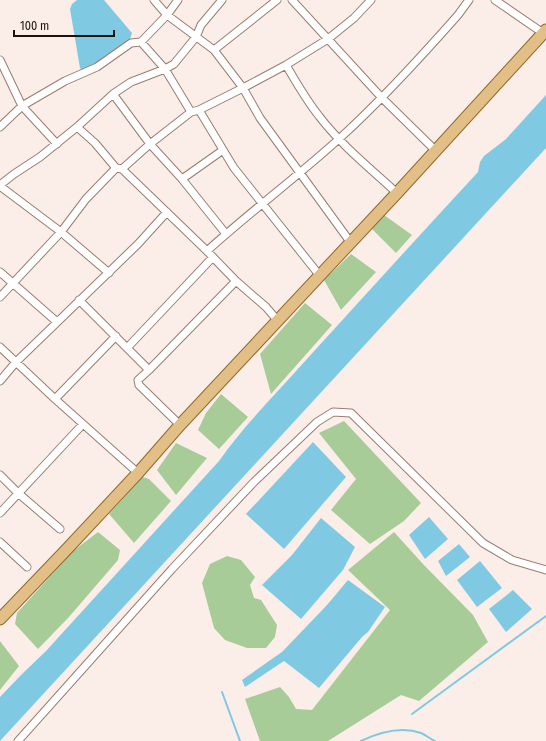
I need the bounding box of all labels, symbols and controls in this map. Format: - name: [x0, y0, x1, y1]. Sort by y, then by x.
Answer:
- scale bar: [14, 12, 114, 38]
- text: 100 m: [20, 19, 49, 33]

